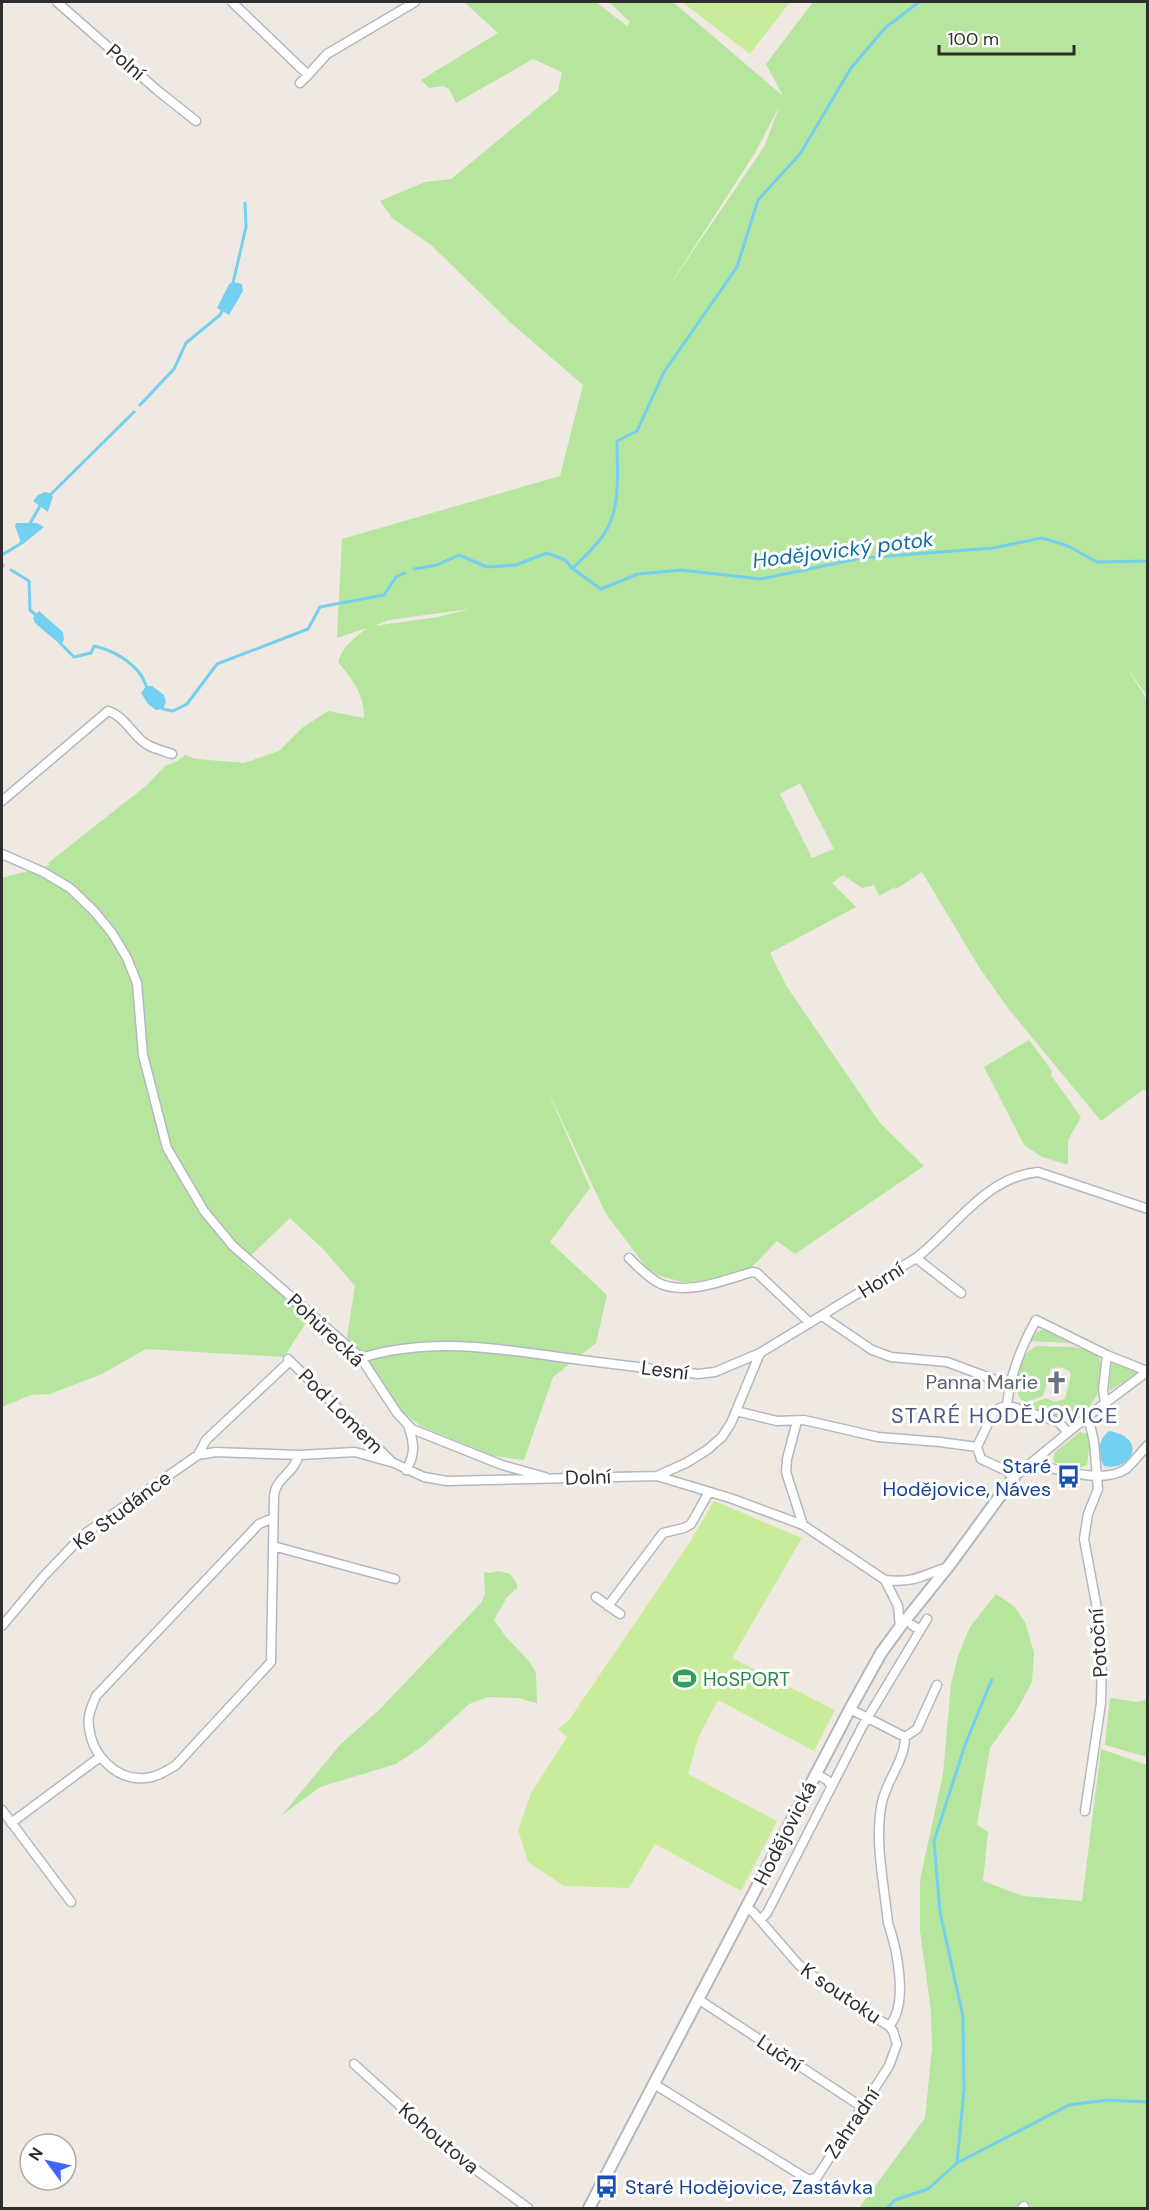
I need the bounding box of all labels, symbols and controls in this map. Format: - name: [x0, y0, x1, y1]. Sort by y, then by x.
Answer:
- scale bar: [939, 18, 1074, 56]
- text: 100 m: [948, 27, 999, 51]
- street label: Polní: [101, 38, 151, 86]
- water label: Hodějovický potok: [751, 525, 935, 575]
- street label: Horní: [853, 1256, 909, 1304]
- street label: Pohůrecká: [282, 1288, 370, 1372]
- street label: Lesní: [640, 1354, 691, 1386]
- street label: Pod Lomem: [293, 1363, 389, 1459]
- place label: Panna Marie: [926, 1369, 1038, 1395]
- church icon: Panna Marie: [1043, 1369, 1069, 1395]
- district label: STARÉ HODĚJOVICE: [891, 1401, 1119, 1430]
- place label: Staré Hodějovice, Náves: [883, 1453, 1051, 1502]
- street label: Dolní: [565, 1463, 612, 1491]
- bus stop icon: Staré Hodějovice, Náves: [1056, 1464, 1082, 1490]
- street label: Ke Studánce: [68, 1465, 176, 1555]
- street label: Potoční: [1083, 1607, 1113, 1678]
- sports icon: HoSPORT: [672, 1666, 698, 1692]
- place label: HoSPORT: [703, 1666, 790, 1692]
- street label: Hodějovická: [748, 1777, 822, 1889]
- street label: K soutoku: [796, 1957, 886, 2029]
- street label: Luční: [752, 2028, 808, 2078]
- street label: Zahradní: [819, 2082, 885, 2163]
- street label: Kohoutova: [393, 2097, 485, 2179]
- north arrow: [18, 2132, 78, 2192]
- text: N: [24, 2143, 48, 2165]
- bus stop icon: Staré Hodějovice, Zastávka: [594, 2174, 620, 2200]
- place label: Staré Hodějovice, Zastávka: [625, 2174, 873, 2200]

